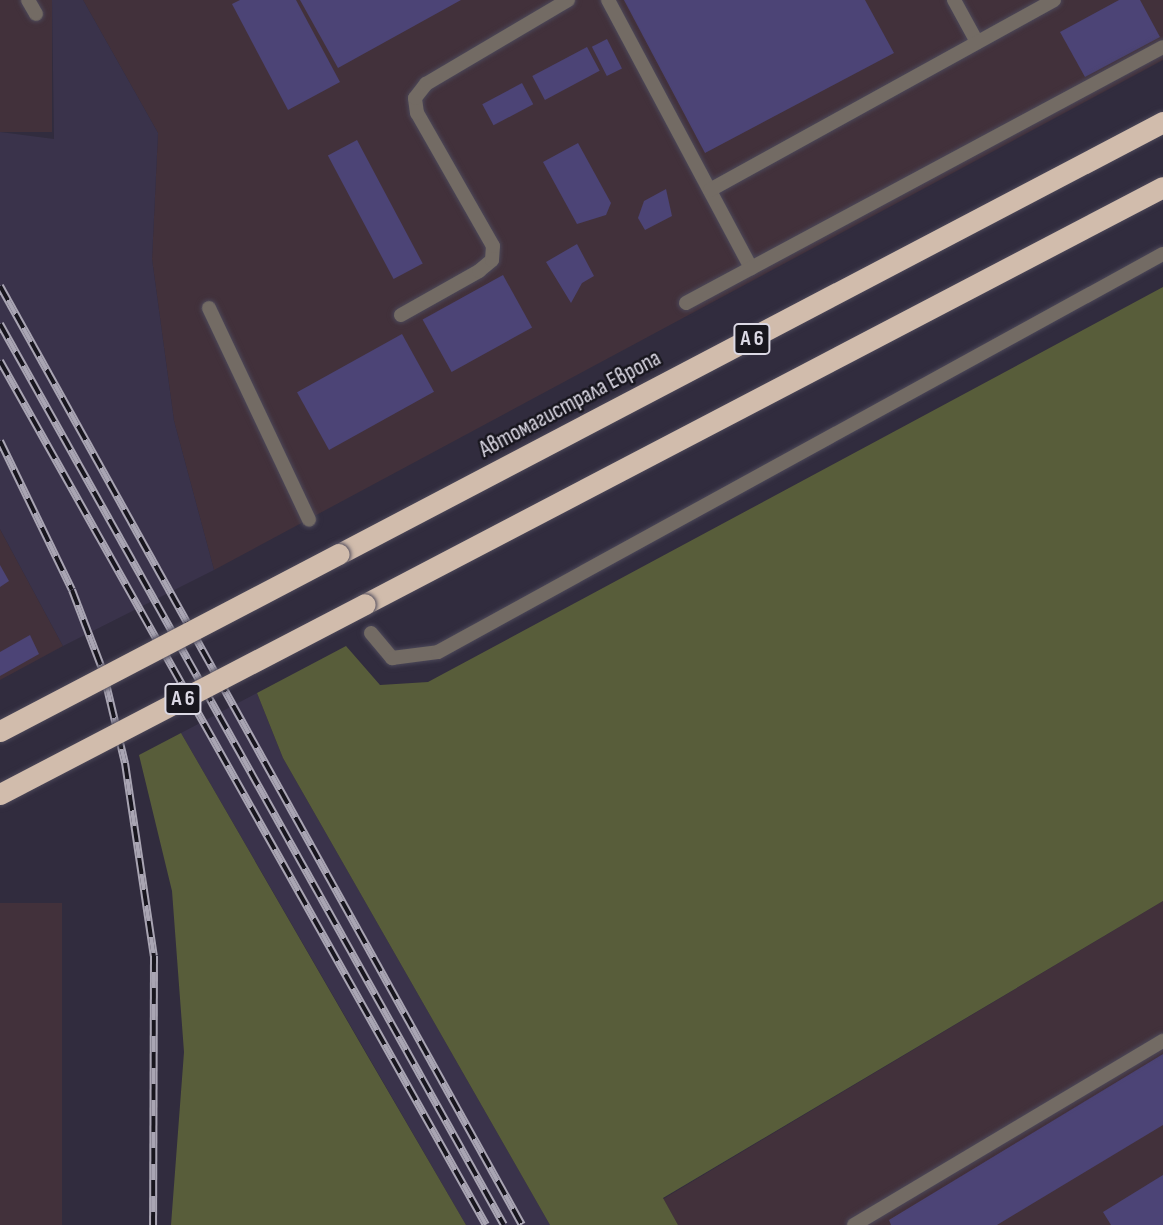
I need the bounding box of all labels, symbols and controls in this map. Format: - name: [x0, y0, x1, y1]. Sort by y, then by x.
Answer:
- road number: A 6: [733, 322, 771, 356]
- street label: Автомагистрала Европа: [474, 344, 666, 464]
- road number: A 6: [164, 682, 202, 716]

